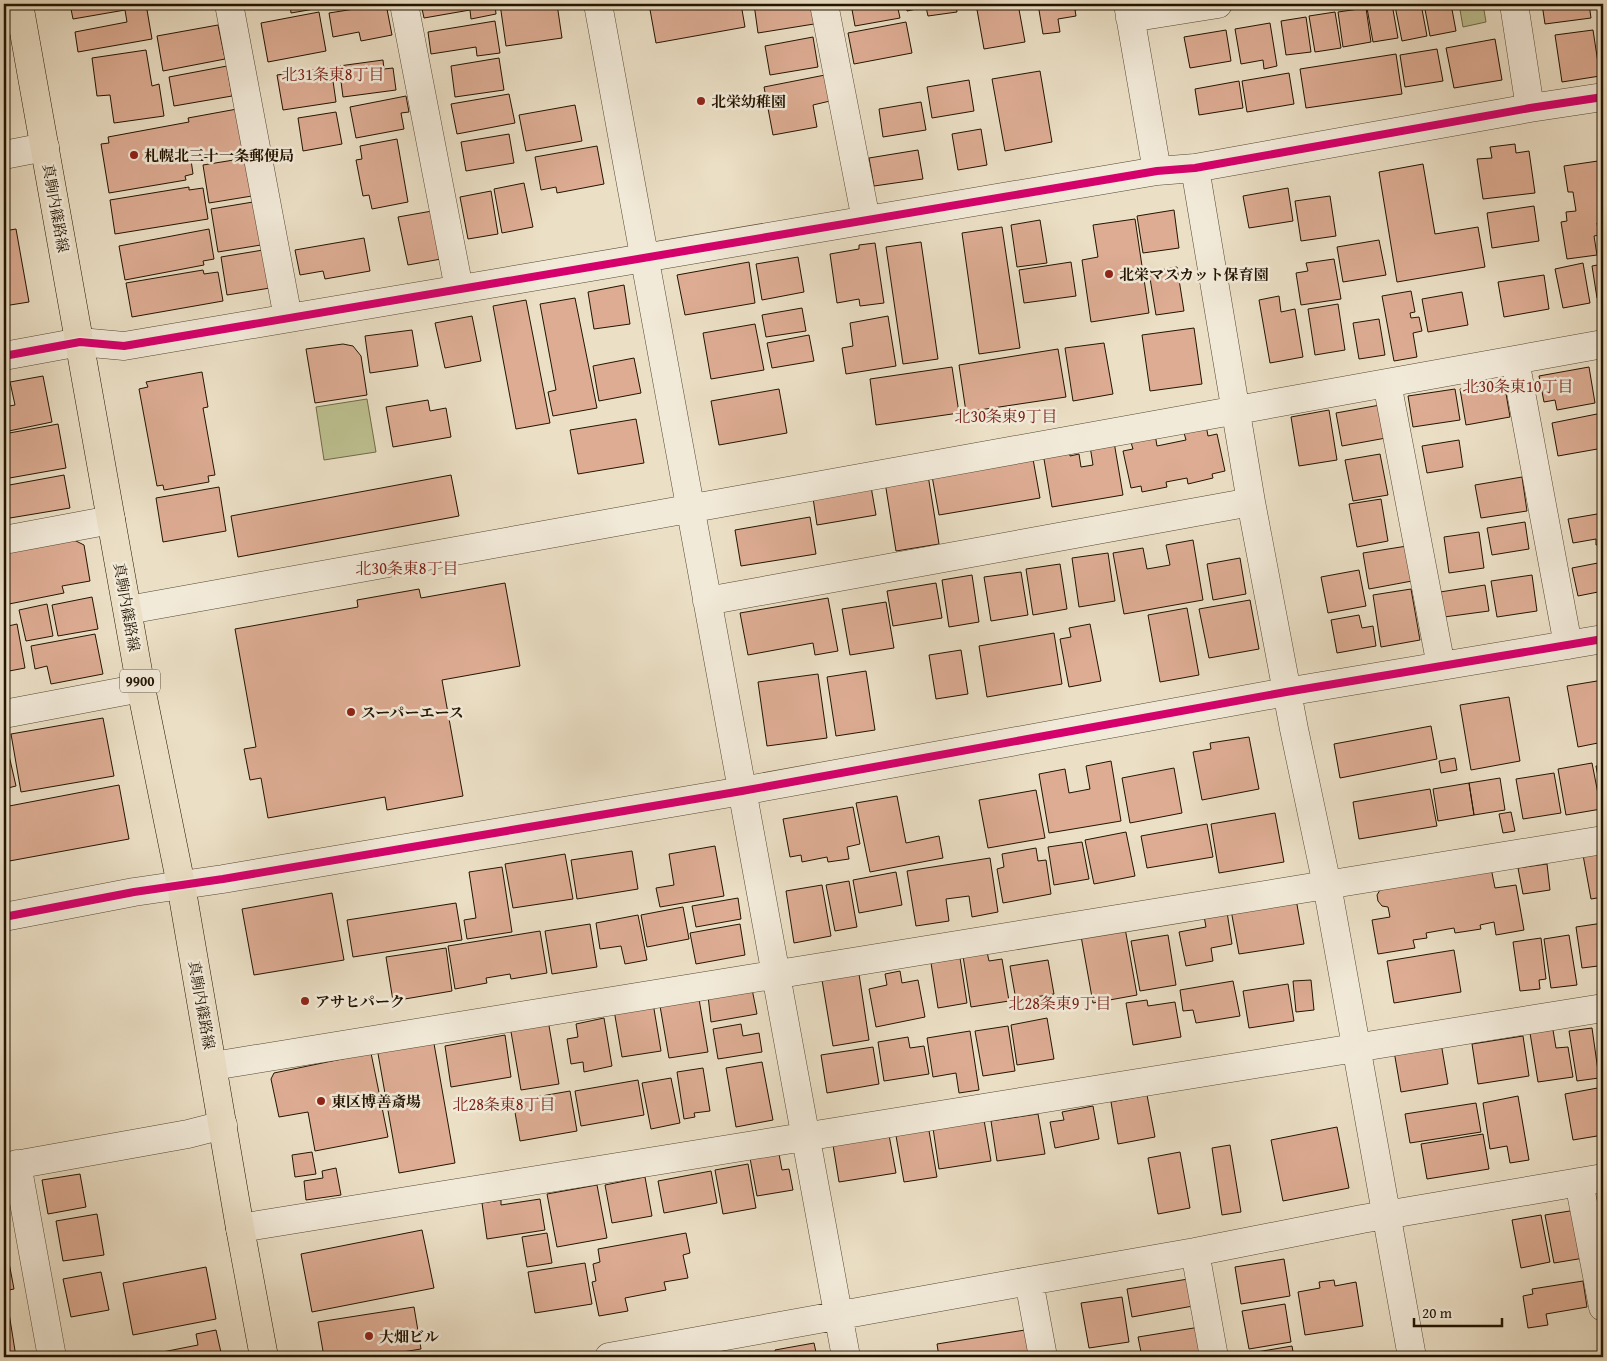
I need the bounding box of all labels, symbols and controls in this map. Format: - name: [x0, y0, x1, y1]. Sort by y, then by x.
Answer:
- district label: 北31条東8丁目: [281, 62, 385, 86]
- place label: 北栄幼稚園: [711, 91, 786, 112]
- marker: 北栄幼稚園: [695, 95, 707, 107]
- place label: 札幌北三十一条郵便局: [144, 145, 294, 166]
- marker: 札幌北三十一条郵便局: [128, 149, 140, 161]
- street label: 真駒内篠路線: [38, 162, 74, 254]
- place label: 北栄マスカット保育園: [1119, 264, 1269, 285]
- marker: 北栄マスカット保育園: [1103, 268, 1115, 280]
- district label: 北30条東10丁目: [1463, 374, 1573, 398]
- district label: 北30条東9丁目: [954, 404, 1058, 428]
- district label: 北30条東8丁目: [355, 556, 459, 580]
- street label: 真駒内篠路線: [109, 561, 145, 653]
- road number: 9900: [120, 669, 160, 692]
- place label: スーパーエース: [361, 702, 464, 723]
- marker: スーパーエース: [345, 706, 357, 718]
- street label: 真駒内篠路線: [184, 959, 220, 1051]
- place label: アサヒパーク: [315, 991, 405, 1012]
- district label: 北28条東9丁目: [1008, 991, 1112, 1015]
- marker: アサヒパーク: [299, 995, 311, 1007]
- place label: 東区博善斎場: [331, 1091, 421, 1112]
- district label: 北28条東8丁目: [452, 1092, 556, 1116]
- marker: 東区博善斎場: [315, 1095, 327, 1107]
- scale bar: [1414, 1296, 1502, 1328]
- text: 20 m: [1422, 1302, 1453, 1323]
- place label: 大畑ビル: [379, 1326, 439, 1347]
- marker: 大畑ビル: [363, 1330, 375, 1342]

